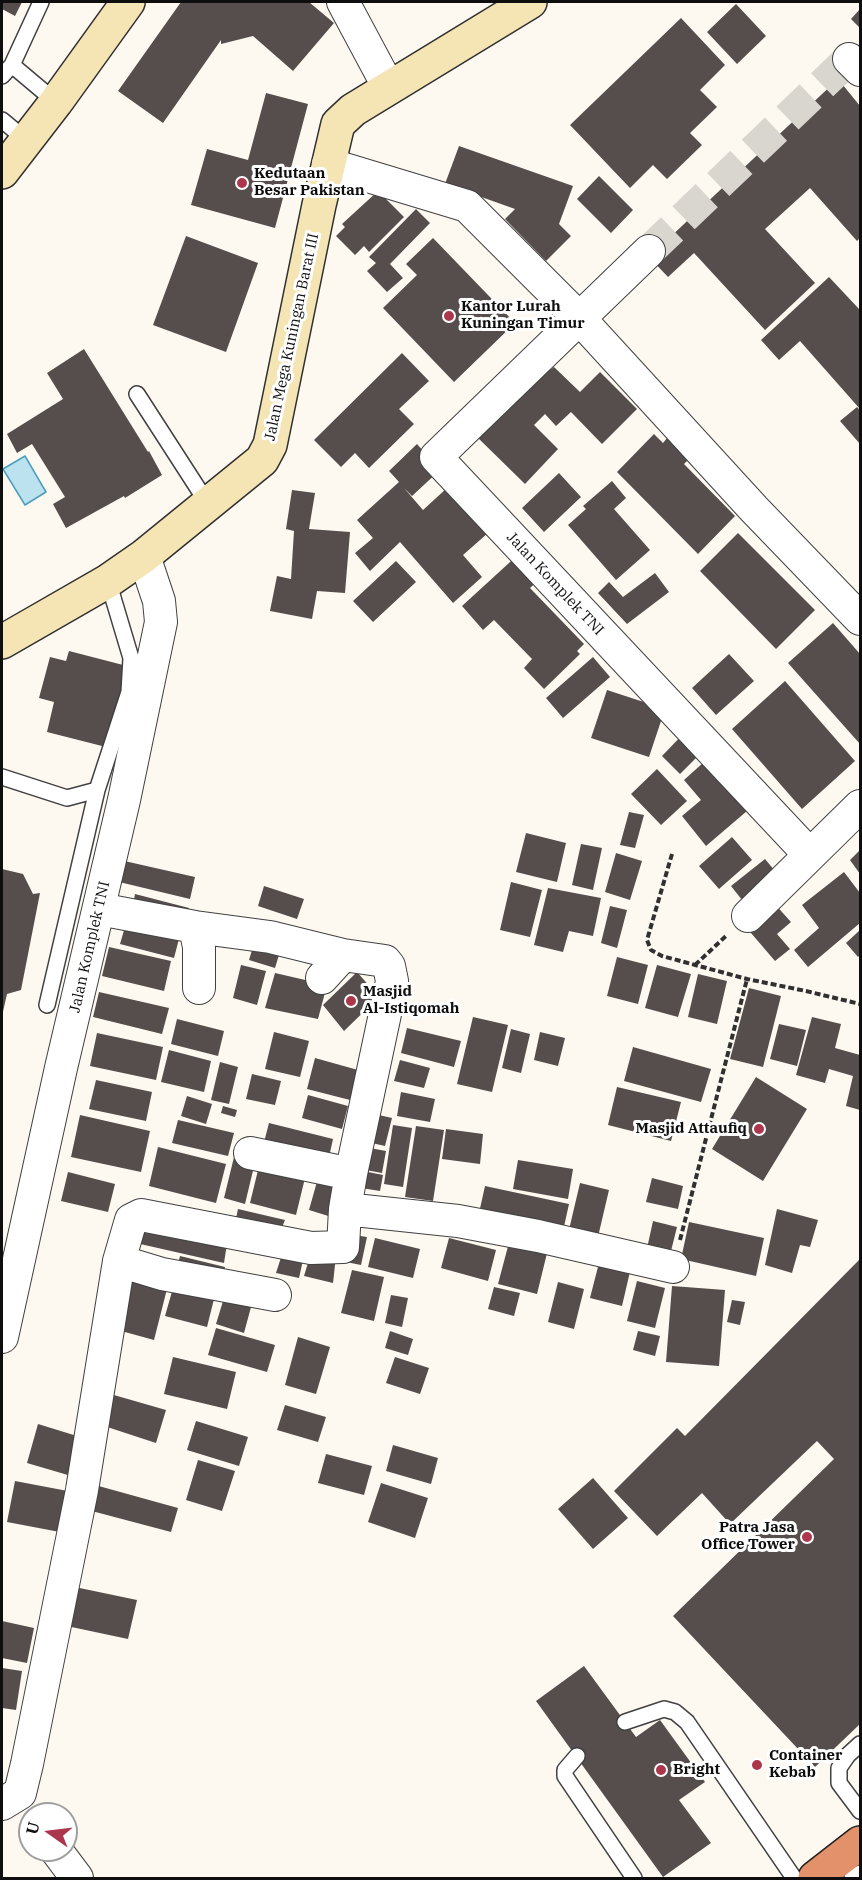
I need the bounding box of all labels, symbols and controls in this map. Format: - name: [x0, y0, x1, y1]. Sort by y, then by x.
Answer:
- place label: Kedutaan Besar Pakistan: [254, 165, 365, 200]
- marker: Kedutaan Besar Pakistan: [235, 176, 249, 190]
- street label: Jalan Mega Kuningan Barat III: [261, 232, 323, 442]
- place label: Kantor Lurah Kuningan Timur: [461, 298, 585, 333]
- marker: Kantor Lurah Kuningan Timur: [442, 309, 456, 323]
- street label: Jalan Komplek TNI: [503, 529, 607, 639]
- street label: Jalan Komplek TNI: [66, 880, 114, 1014]
- place label: Masjid Al-Istiqomah: [363, 983, 459, 1018]
- marker: Masjid Al-Istiqomah: [344, 994, 358, 1008]
- place label: Masjid Attaufiq: [636, 1120, 747, 1138]
- marker: Masjid Attaufiq: [752, 1122, 766, 1136]
- place label: Patra Jasa Office Tower: [701, 1519, 795, 1554]
- marker: Patra Jasa Office Tower: [800, 1530, 814, 1544]
- place label: Container Kebab: [769, 1747, 842, 1782]
- marker: Container Kebab: [750, 1758, 764, 1772]
- place label: Bright: [673, 1761, 720, 1779]
- marker: Bright: [654, 1763, 668, 1777]
- north arrow: [18, 1802, 78, 1862]
- text: U: [21, 1820, 44, 1837]

